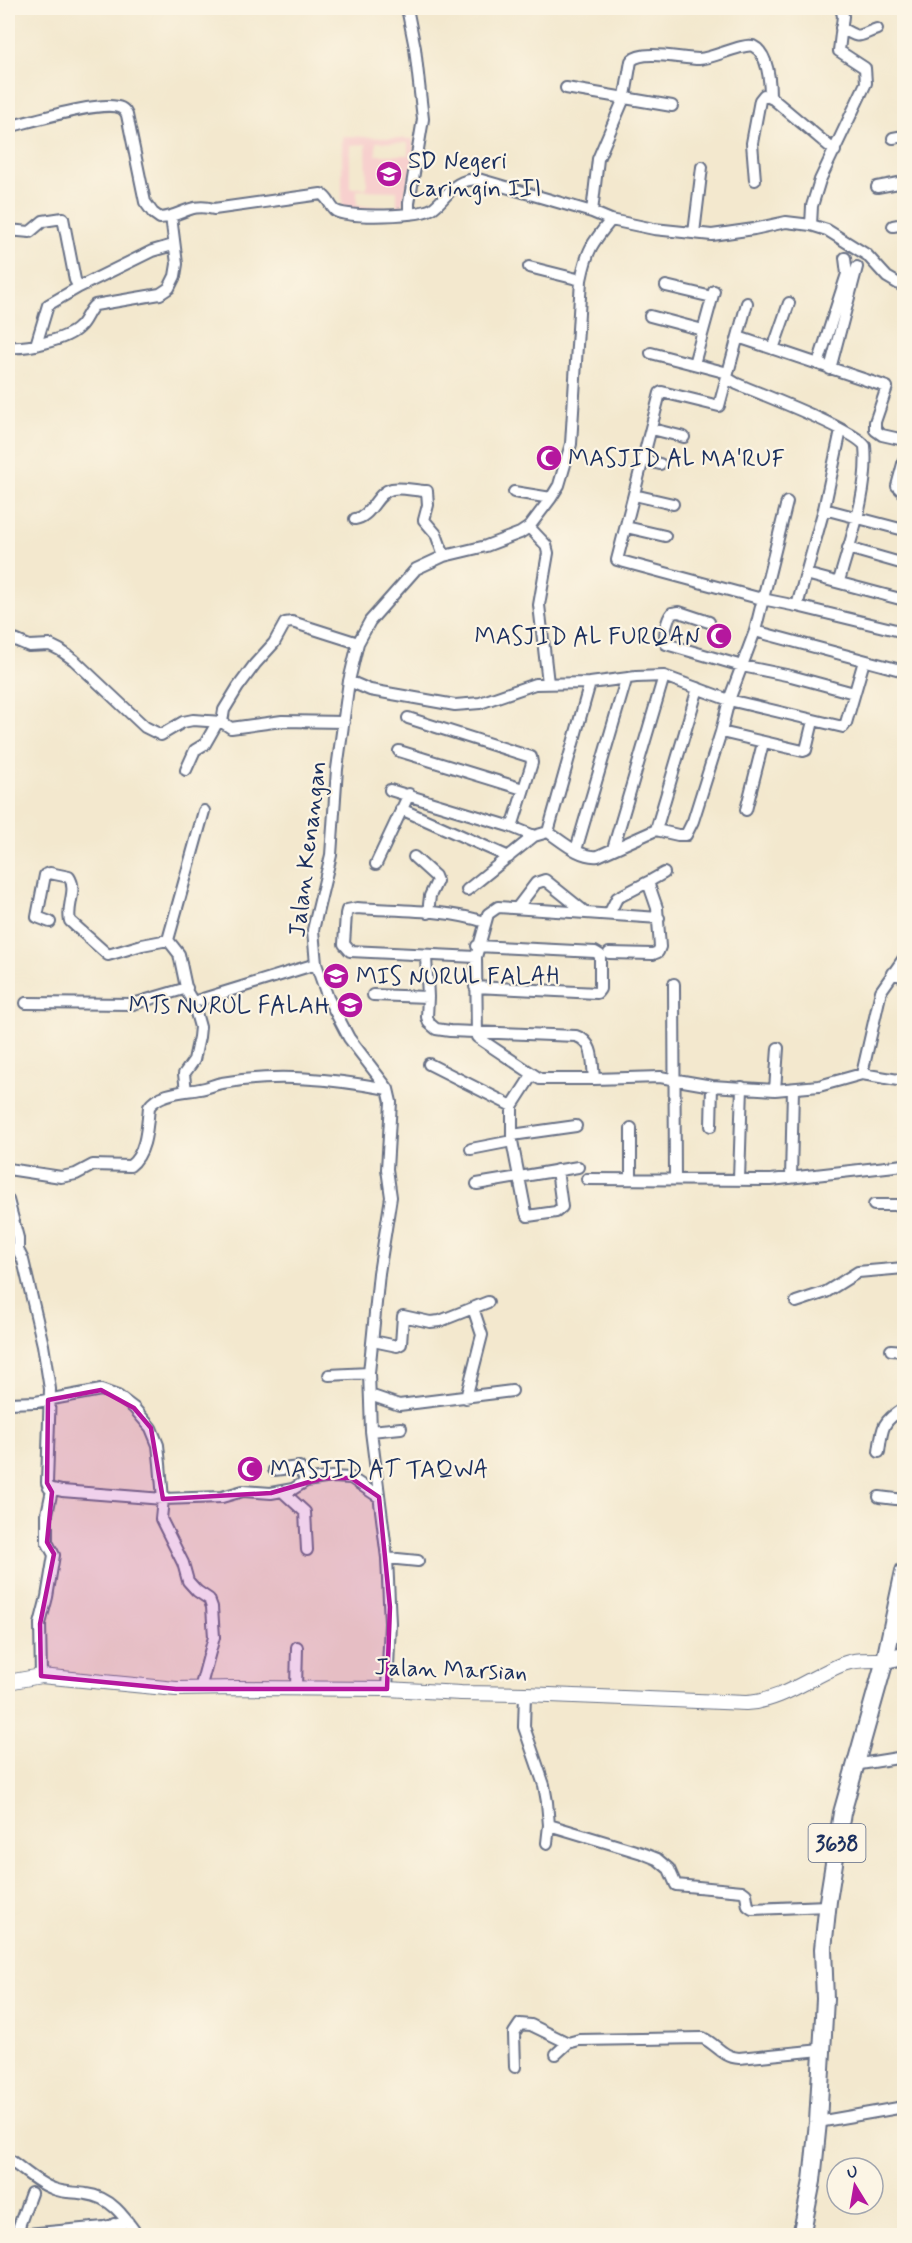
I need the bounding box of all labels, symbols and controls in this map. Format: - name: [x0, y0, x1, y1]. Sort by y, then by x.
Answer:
- place label: SD Negeri Caringin III: [408, 146, 541, 205]
- school or university icon: SD Negeri Caringin III: [374, 159, 404, 189]
- mosque icon: MASJID AL MA'RUF: [534, 443, 564, 473]
- place label: MASJID AL MA'RUF: [568, 444, 785, 475]
- mosque icon: MASJID AL FURQAN: [704, 621, 734, 651]
- place label: MASJID AL FURQAN: [475, 622, 701, 653]
- street label: Jalan Kenangan: [282, 759, 335, 939]
- school or university icon: MIS NURUL FALAH: [321, 961, 351, 991]
- place label: MIS NURUL FALAH: [356, 962, 559, 993]
- school or university icon: MTs NURUL FALAH: [335, 990, 365, 1020]
- place label: MTs NURUL FALAH: [129, 991, 330, 1022]
- mosque icon: MASJID AT TAQWA: [235, 1454, 265, 1484]
- place label: MASJID AT TAQWA: [270, 1455, 489, 1486]
- street label: Jalan Marsian: [374, 1652, 528, 1689]
- road number: 3638: [808, 1824, 866, 1862]
- north arrow: [825, 2156, 885, 2216]
- text: U: [845, 2161, 860, 2184]

